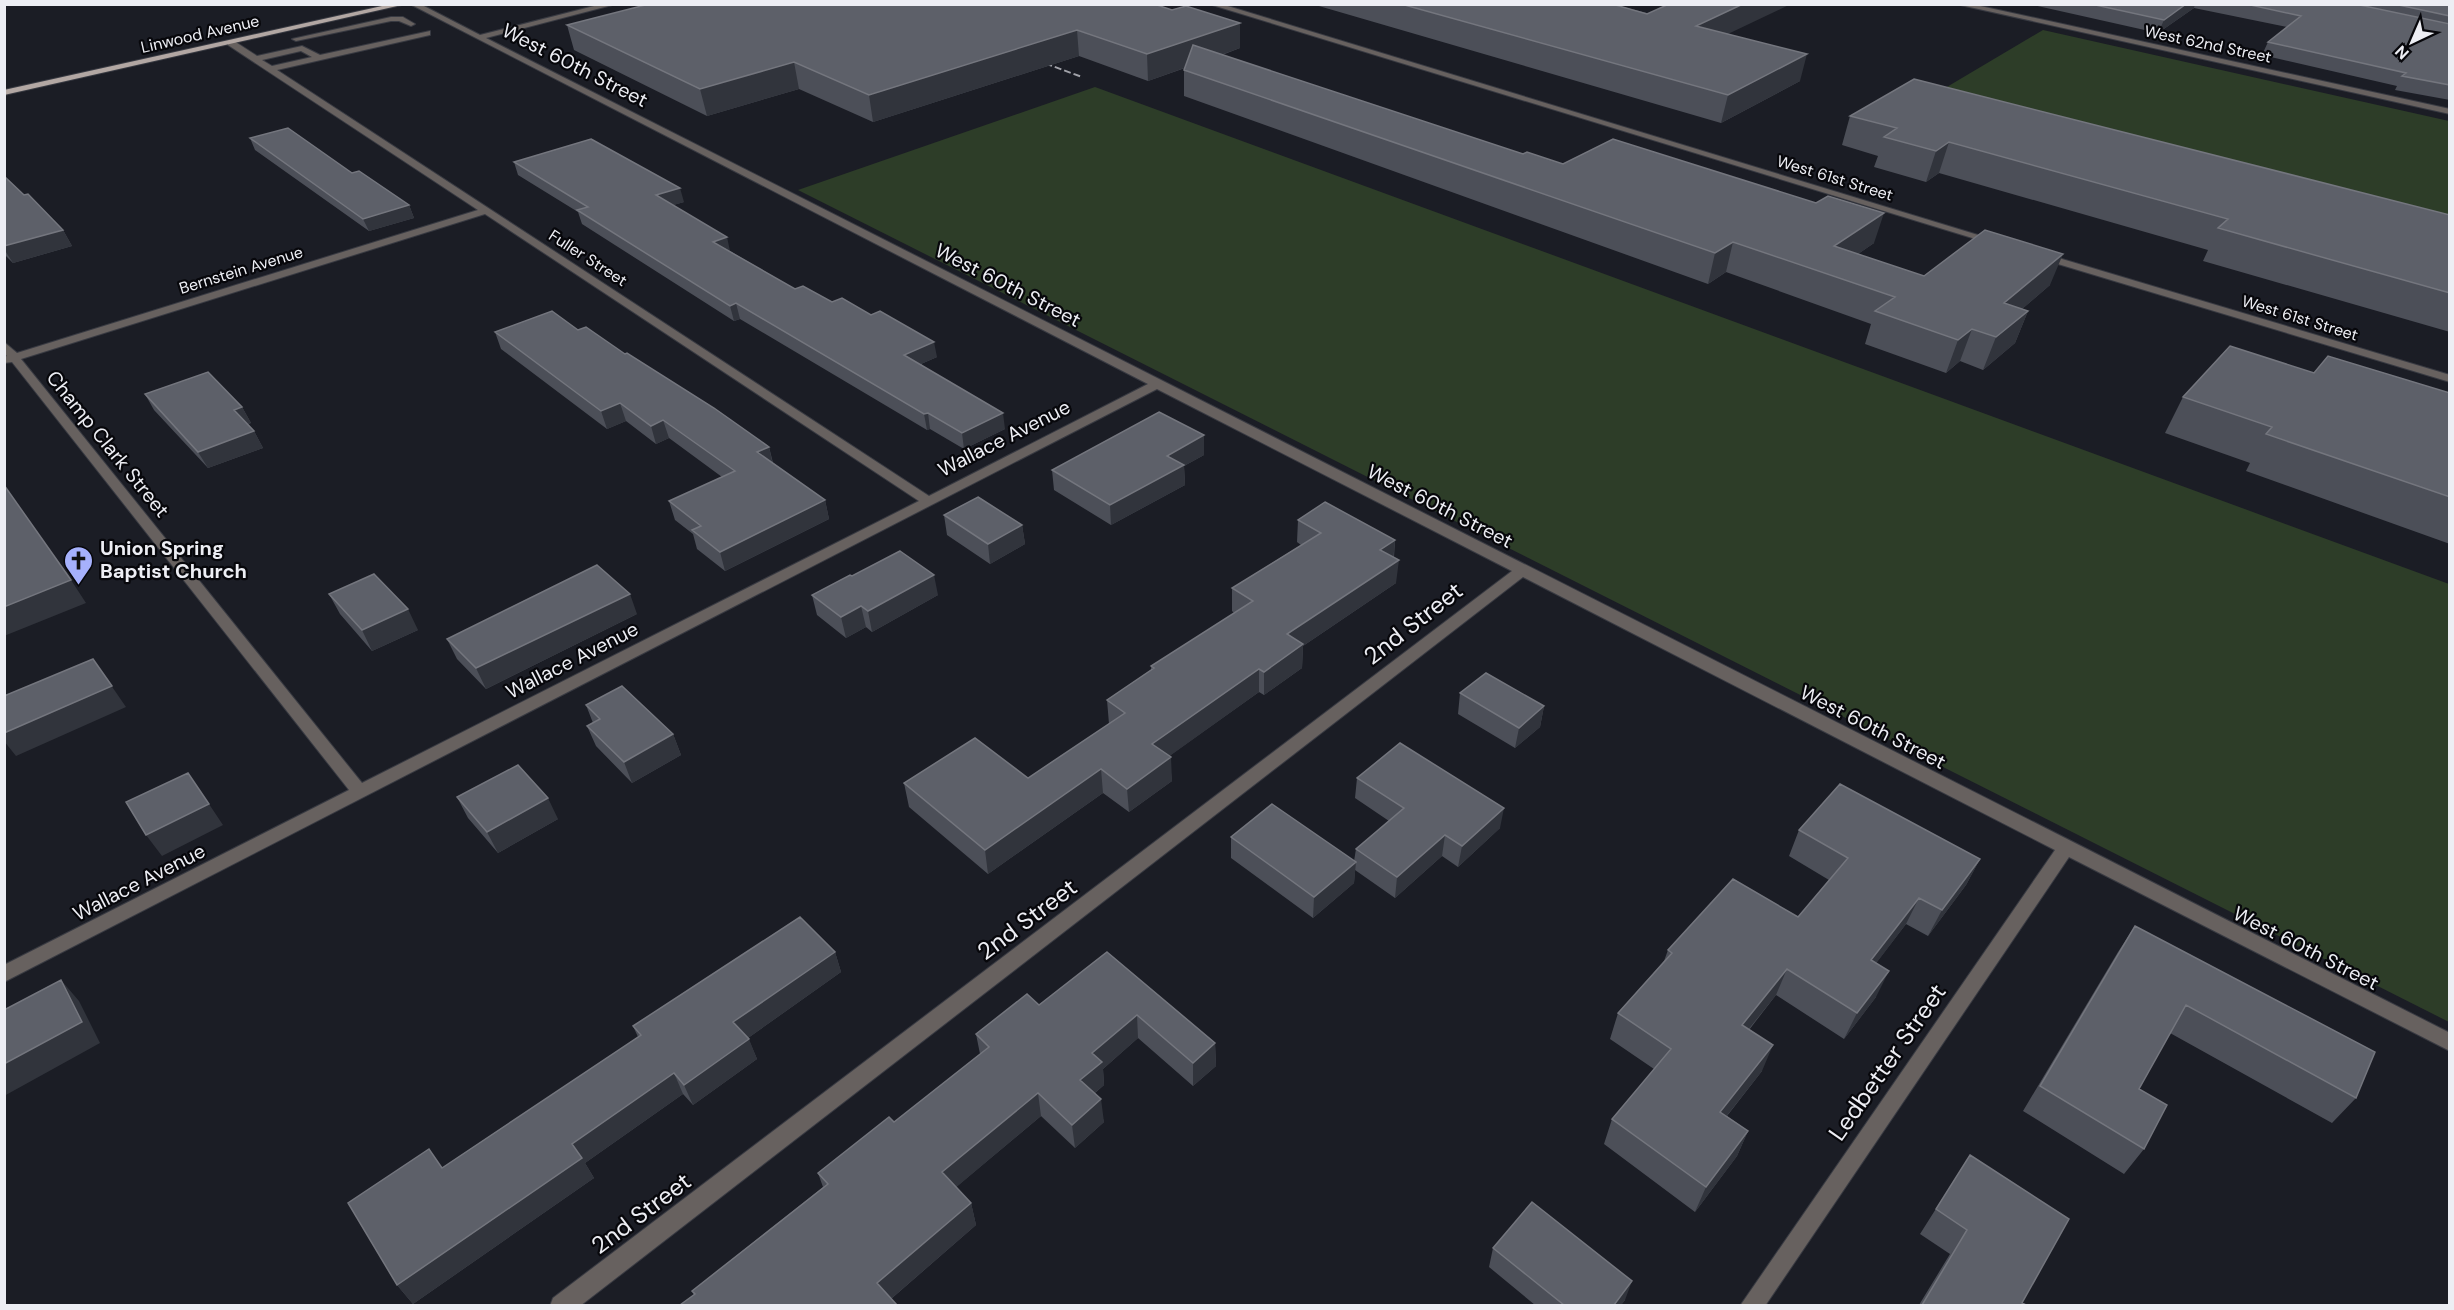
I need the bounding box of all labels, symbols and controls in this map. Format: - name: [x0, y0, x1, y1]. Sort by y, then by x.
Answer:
- street label: Linwood Avenue: [139, 10, 261, 58]
- north arrow: [2382, 12, 2442, 72]
- street label: West 60th Street: [498, 17, 652, 113]
- street label: West 62nd Street: [2142, 20, 2274, 68]
- text: N: [2390, 41, 2413, 64]
- street label: West 61st Street: [1774, 150, 1896, 206]
- street label: Fuller Street: [545, 225, 631, 291]
- street label: West 60th Street: [931, 237, 1085, 333]
- street label: Bernstein Avenue: [177, 241, 305, 299]
- street label: West 61st Street: [2239, 290, 2361, 346]
- street label: Champ Clark Street: [41, 365, 175, 523]
- street label: Wallace Avenue: [933, 393, 1075, 483]
- street label: West 60th Street: [1363, 458, 1517, 554]
- place label: Union Spring Baptist Church: [100, 535, 247, 584]
- church icon: Union Spring Baptist Church: [63, 544, 95, 586]
- street label: 2nd Street: [1357, 575, 1469, 671]
- street label: Wallace Avenue: [501, 615, 643, 705]
- street label: West 60th Street: [1796, 679, 1950, 775]
- street label: Wallace Avenue: [68, 837, 210, 927]
- street label: 2nd Street: [971, 871, 1083, 967]
- street label: West 60th Street: [2229, 900, 2383, 996]
- street label: Ledbetter Street: [1821, 978, 1953, 1146]
- street label: 2nd Street: [585, 1165, 697, 1261]

